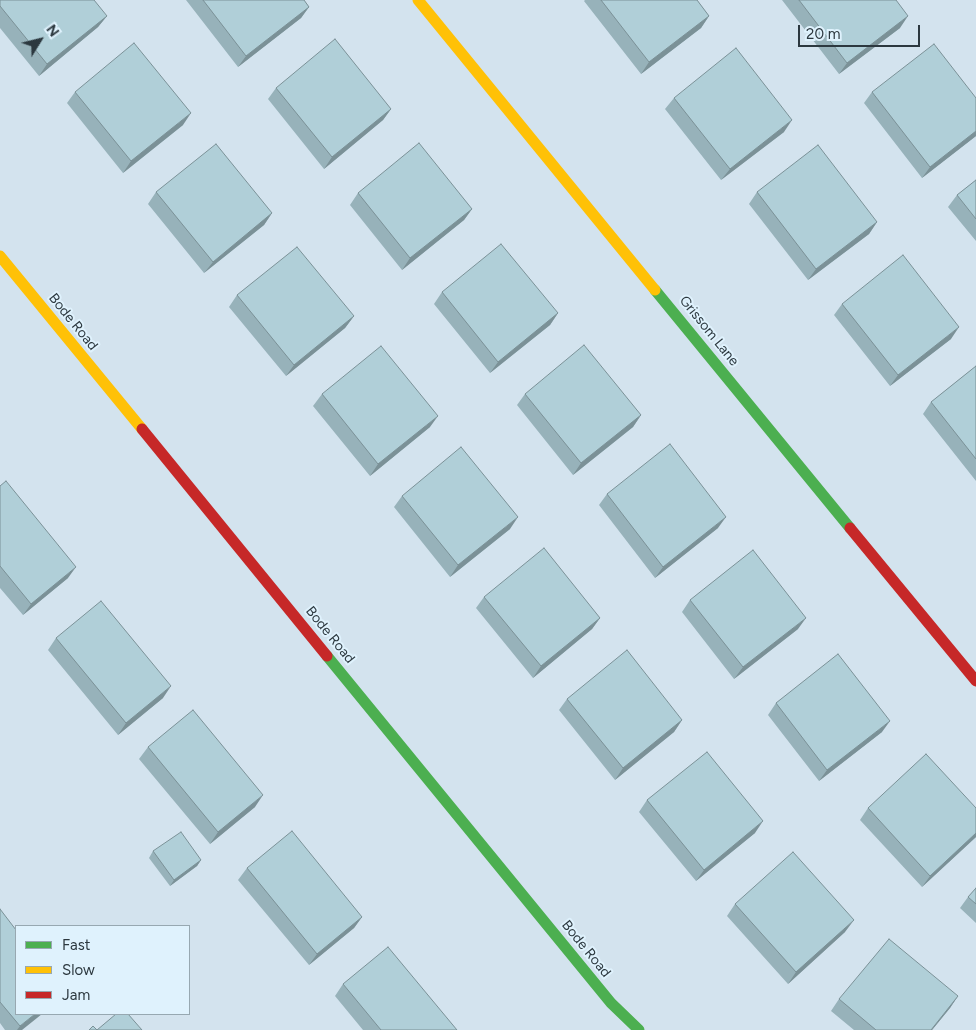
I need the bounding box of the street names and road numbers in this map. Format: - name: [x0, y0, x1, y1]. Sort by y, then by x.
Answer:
- street label: Bode Road: [45, 290, 101, 354]
- street label: Grissom Lane: [676, 293, 742, 369]
- street label: Bode Road: [302, 603, 358, 667]
- street label: Bode Road: [558, 917, 614, 981]

